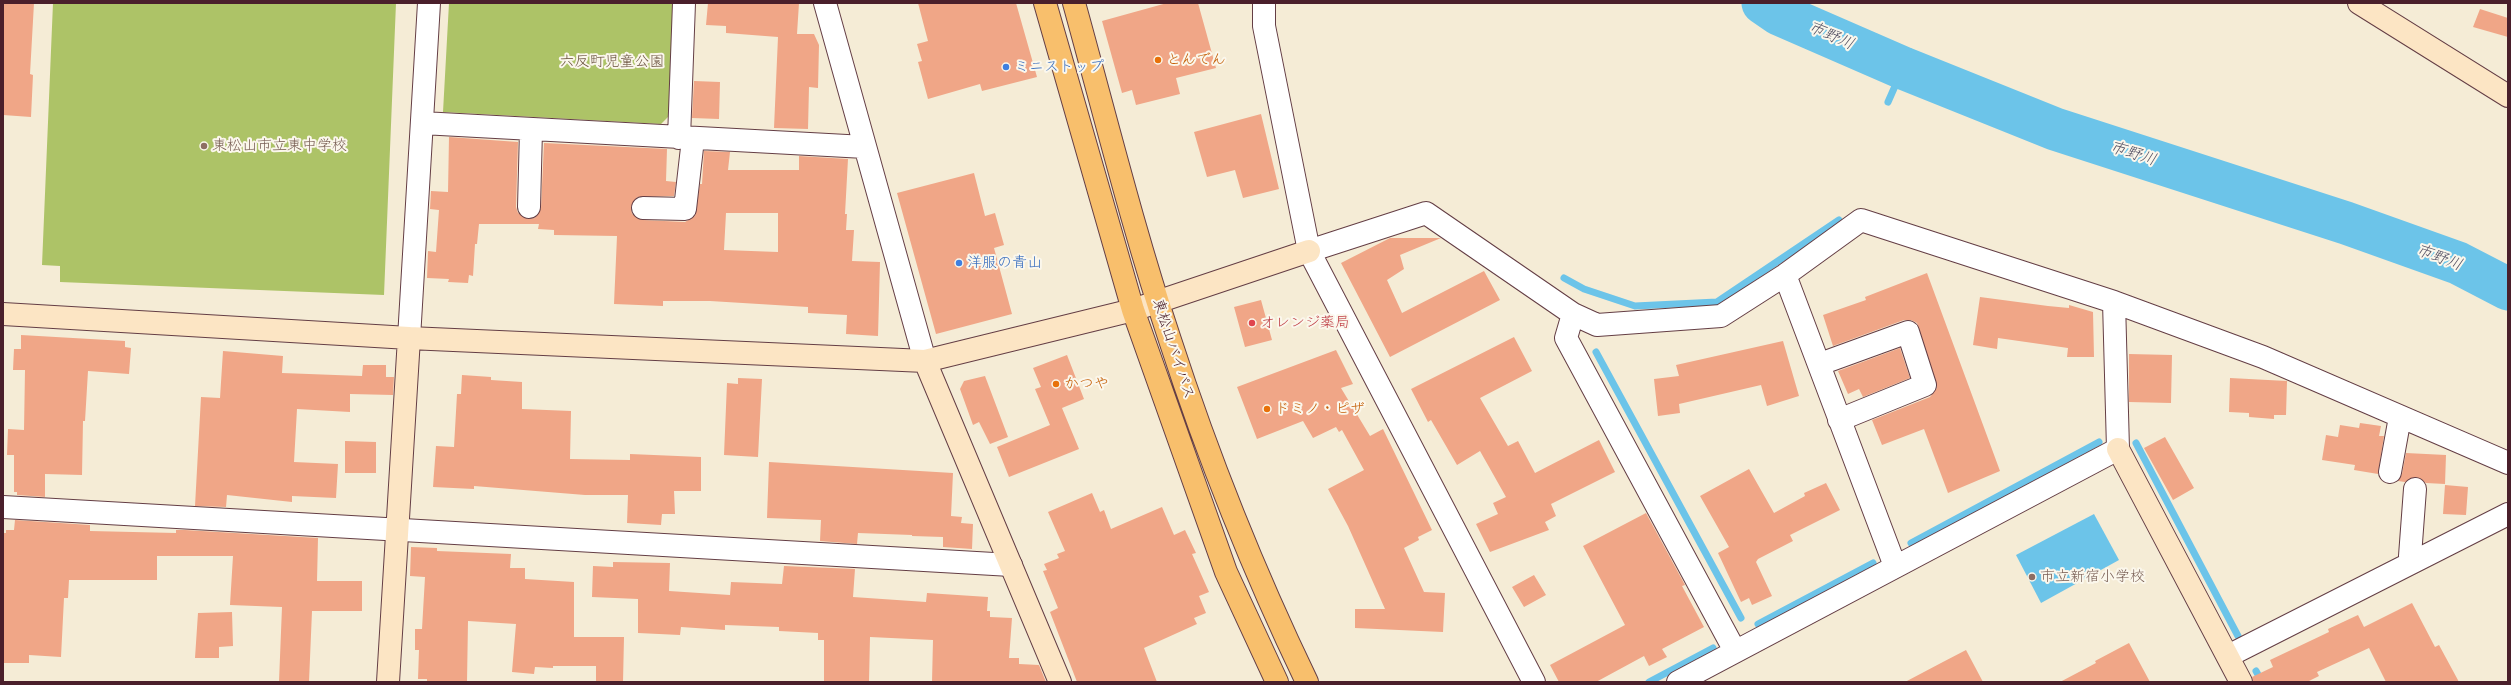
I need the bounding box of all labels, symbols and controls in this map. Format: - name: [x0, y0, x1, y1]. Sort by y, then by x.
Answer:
- water label: 市野川: [1805, 17, 1857, 55]
- place label: とんでん: [1166, 51, 1226, 69]
- park label: 六反町児童公園: [560, 53, 664, 71]
- marker: とんでん: [1153, 55, 1163, 65]
- place label: ミニストップ: [1014, 58, 1104, 76]
- marker: ミニストップ: [1001, 62, 1011, 72]
- place label: 東松山市立東中学校: [212, 137, 347, 155]
- water label: 市野川: [2107, 137, 2159, 171]
- marker: 東松山市立東中学校: [199, 141, 209, 151]
- water label: 市野川: [2413, 240, 2465, 276]
- place label: 洋服の青山: [967, 254, 1042, 272]
- marker: 洋服の青山: [954, 258, 964, 268]
- street label: 東松山バイパス: [1148, 296, 1198, 402]
- place label: オレンジ薬局: [1260, 314, 1350, 332]
- marker: オレンジ薬局: [1247, 318, 1257, 328]
- place label: かつや: [1064, 375, 1109, 393]
- marker: かつや: [1051, 379, 1061, 389]
- place label: ドミノ・ピザ: [1275, 400, 1365, 418]
- marker: ドミノ・ピザ: [1262, 404, 1272, 414]
- place label: 市立新宿小学校: [2040, 568, 2145, 586]
- marker: 市立新宿小学校: [2027, 572, 2037, 582]

